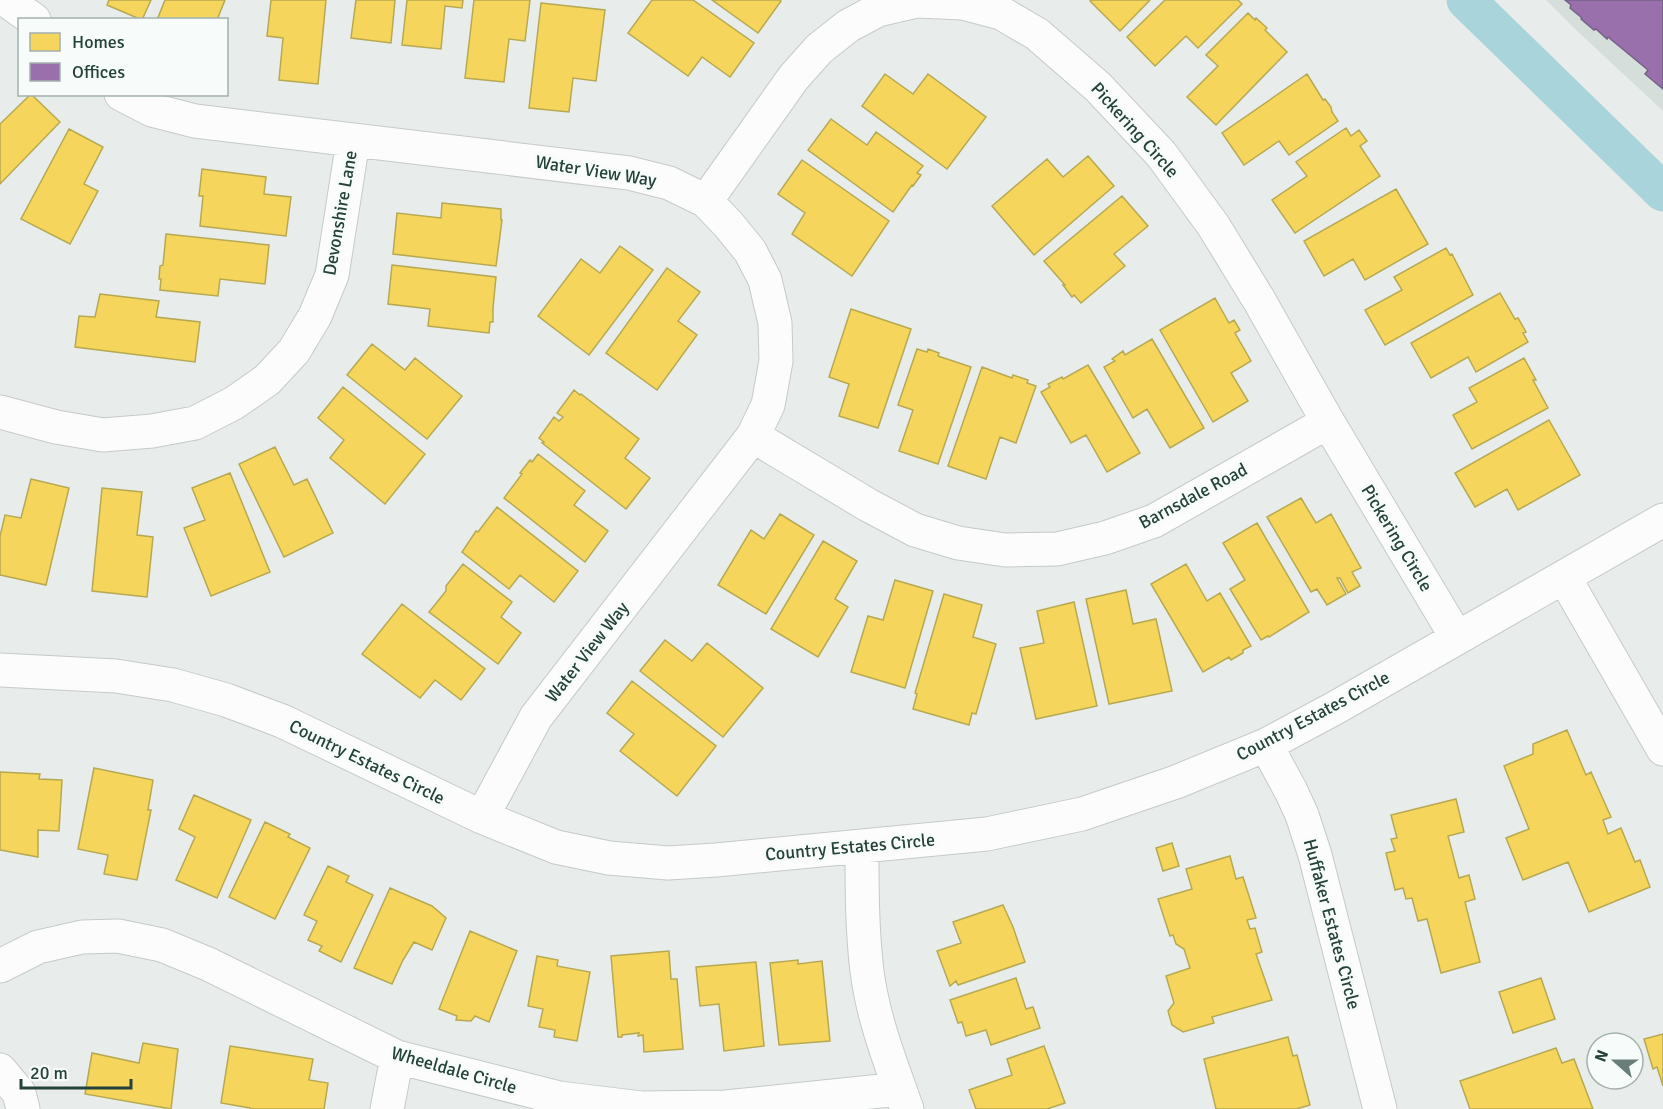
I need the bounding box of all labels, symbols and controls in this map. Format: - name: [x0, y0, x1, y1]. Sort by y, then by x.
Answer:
- legend: [18, 18, 228, 96]
- text: Homes: [72, 31, 125, 53]
- text: Offices: [72, 61, 125, 83]
- street label: Pickering Circle: [1086, 78, 1184, 182]
- street label: Devonshire Lane: [318, 149, 362, 277]
- street label: Water View Way: [534, 151, 659, 192]
- street label: Barnsdale Road: [1135, 458, 1251, 534]
- street label: Pickering Circle: [1356, 480, 1438, 596]
- street label: Water View Way: [541, 597, 634, 707]
- street label: Country Estates Circle: [1233, 666, 1393, 766]
- street label: Country Estates Circle: [286, 715, 448, 809]
- street label: Country Estates Circle: [764, 829, 936, 865]
- street label: Huffaker Estates Circle: [1299, 836, 1365, 1012]
- north arrow: [1585, 1031, 1645, 1091]
- street label: Wheeldale Circle: [389, 1042, 519, 1098]
- text: N: [1591, 1047, 1613, 1065]
- scale bar: [21, 1052, 130, 1090]
- text: 20 m: [30, 1062, 68, 1084]

